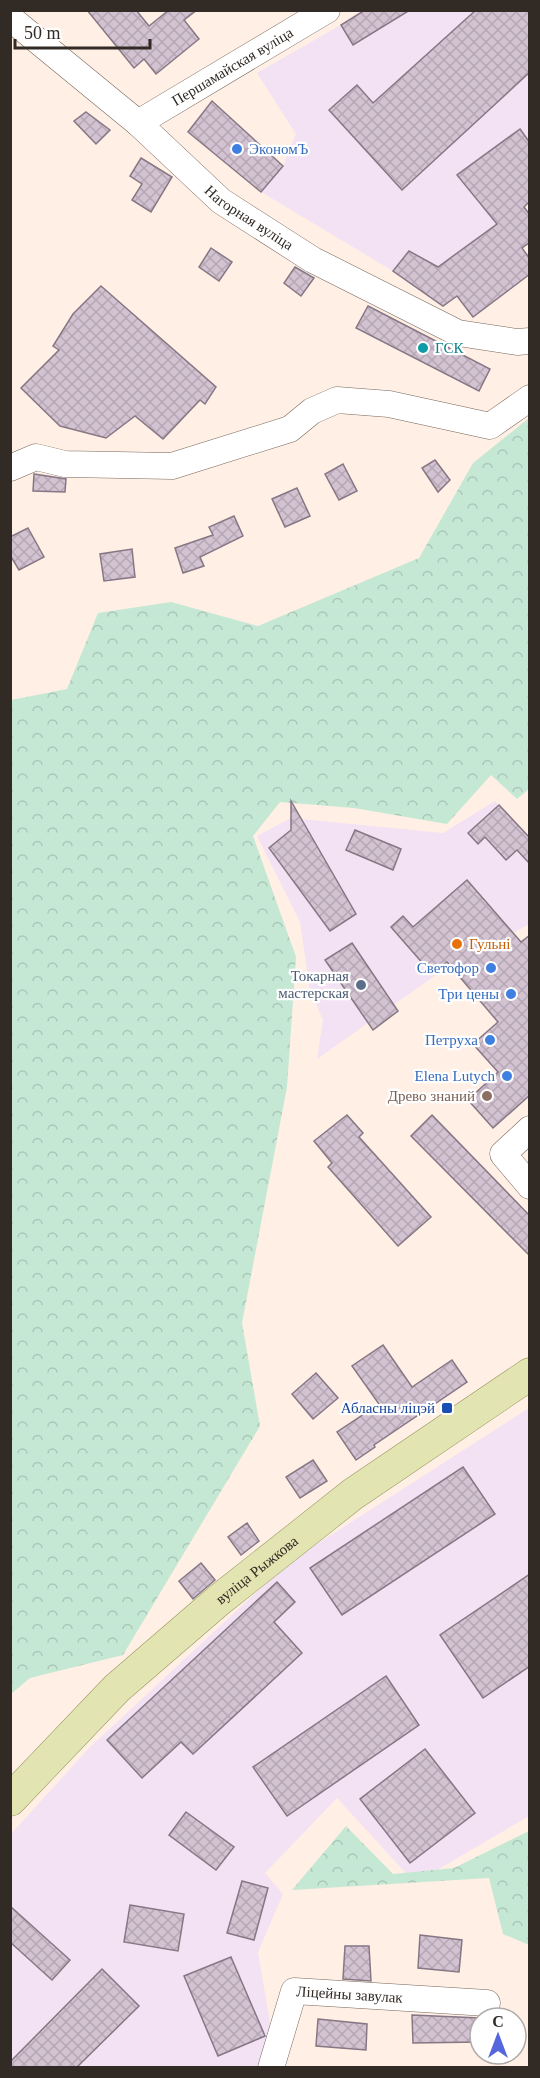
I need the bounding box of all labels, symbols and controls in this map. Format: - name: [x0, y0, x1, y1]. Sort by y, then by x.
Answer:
- scale bar: [15, 12, 150, 50]
- text: 50 m: [24, 23, 61, 43]
- street label: Першамайская вуліца: [169, 24, 296, 109]
- place label: ЭкономЪ: [249, 141, 309, 157]
- marker: ЭкономЪ: [230, 142, 244, 156]
- street label: Нагорная вуліца: [202, 182, 297, 253]
- place label: ГСК: [435, 340, 464, 356]
- marker: ГСК: [416, 341, 430, 355]
- place label: Гульнi: [469, 936, 510, 952]
- marker: Гульнi: [450, 937, 464, 951]
- place label: Светофор: [417, 960, 479, 976]
- marker: Светофор: [484, 961, 498, 975]
- place label: Токарная мастерская: [278, 968, 349, 1001]
- marker: Токарная мастерская: [354, 978, 368, 992]
- place label: Три цены: [438, 986, 499, 1002]
- marker: Три цены: [504, 987, 518, 1001]
- place label: Петруха: [425, 1032, 478, 1048]
- marker: Петруха: [483, 1033, 497, 1047]
- place label: Elena Lutych: [415, 1068, 495, 1084]
- marker: Elena Lutych: [500, 1069, 514, 1083]
- place label: Древо знаний: [388, 1088, 475, 1104]
- marker: Древо знаний: [480, 1089, 494, 1103]
- place label: Абласны ліцэй: [341, 1400, 435, 1416]
- marker: Абласны ліцэй: [440, 1401, 454, 1415]
- street label: вуліца Рыжкова: [213, 1533, 301, 1607]
- street label: Ліцейны завулак: [296, 1983, 404, 2006]
- north arrow: [468, 2006, 528, 2066]
- text: С: [492, 2013, 504, 2030]

